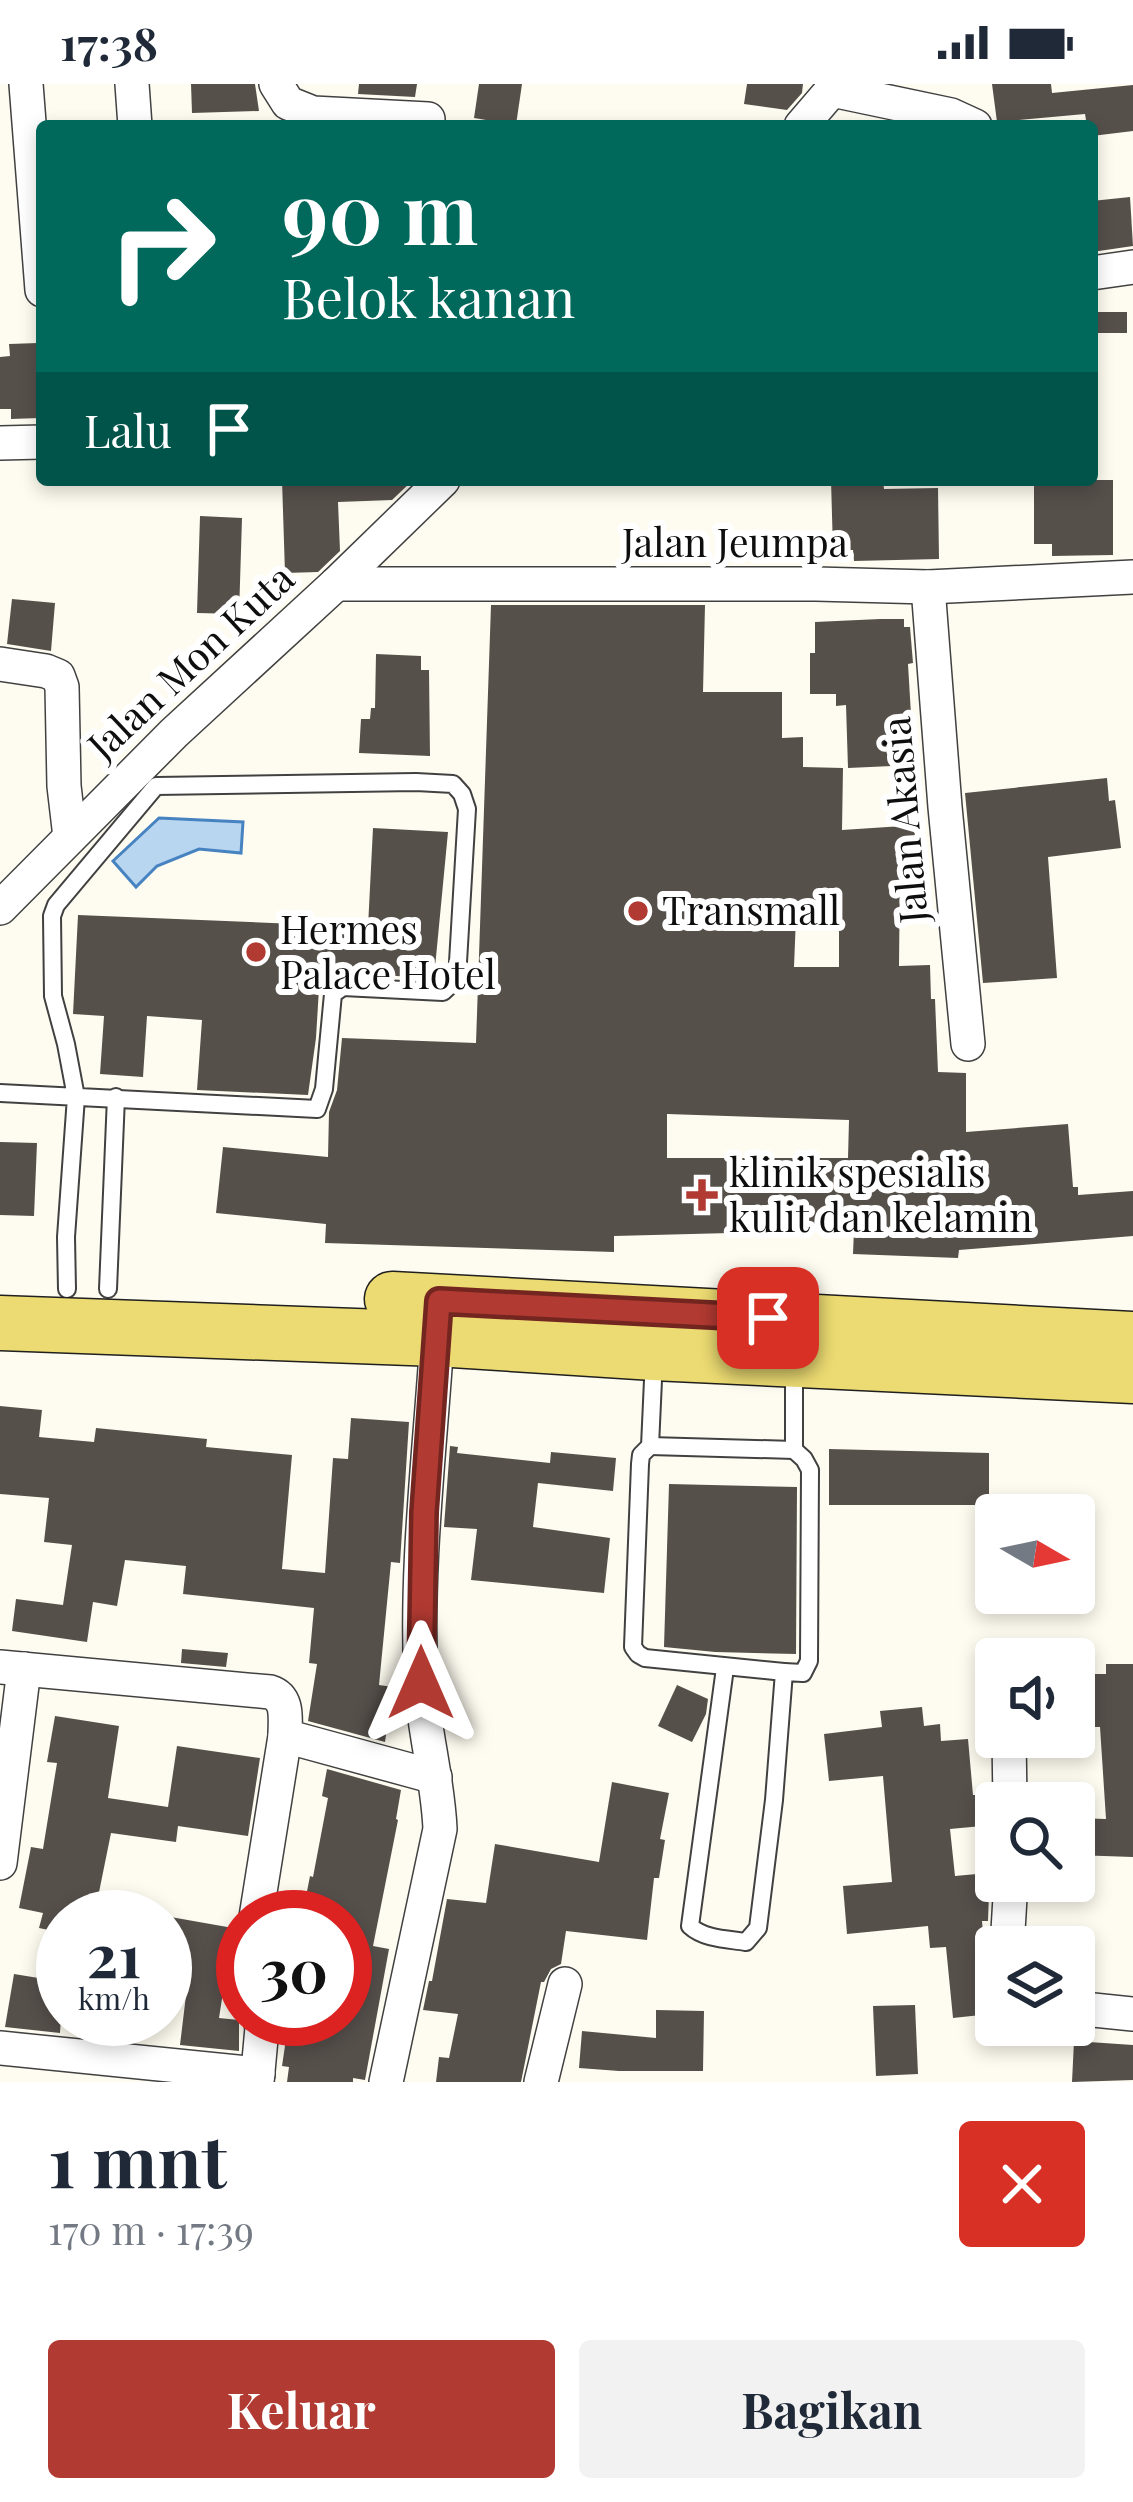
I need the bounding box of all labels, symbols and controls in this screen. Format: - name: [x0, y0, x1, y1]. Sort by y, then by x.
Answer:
- text: 17:38: [60, 12, 158, 72]
- text: 90 m: [282, 154, 478, 266]
- icon: right: [84, 168, 240, 324]
- text: Belok kanan: [282, 261, 575, 333]
- icon: arrive: [196, 396, 262, 462]
- text: Lalu: [84, 399, 172, 459]
- street label: Jalan Jeumpa: [621, 515, 849, 567]
- street label: Jalan Mon Kuta: [75, 551, 304, 770]
- street label: Jalan Akasia: [868, 714, 938, 926]
- place label: Transmall: [662, 883, 840, 935]
- marker: Transmall: [625, 898, 651, 924]
- place label: Hermes Palace Hotel: [280, 902, 496, 999]
- marker: Hermes Palace Hotel: [243, 939, 269, 965]
- place label: klinik spesialis kulit dan kelamin: [729, 1145, 1032, 1242]
- marker: klinik spesialis kulit dan kelamin: [686, 1179, 718, 1211]
- pin: [717, 1267, 819, 1369]
- icon: arrive: [735, 1285, 801, 1351]
- north arrow: [975, 1494, 1095, 1614]
- map controls: [975, 1494, 1095, 2046]
- position arrow: [358, 1620, 484, 1746]
- button: sound: [975, 1638, 1095, 1758]
- button: search: [975, 1782, 1095, 1902]
- speed limit sign: 30: [216, 1890, 372, 2046]
- text: 21: [87, 1913, 141, 1993]
- button: layers: [975, 1926, 1095, 2046]
- text: km/h: [78, 1978, 150, 2018]
- text: 1 mnt: [48, 2110, 227, 2206]
- button: close: [959, 2121, 1085, 2247]
- text: 170 m · 17:39: [48, 2203, 254, 2255]
- button: Keluar: [48, 2340, 555, 2478]
- button: Bagikan: [579, 2340, 1085, 2478]

